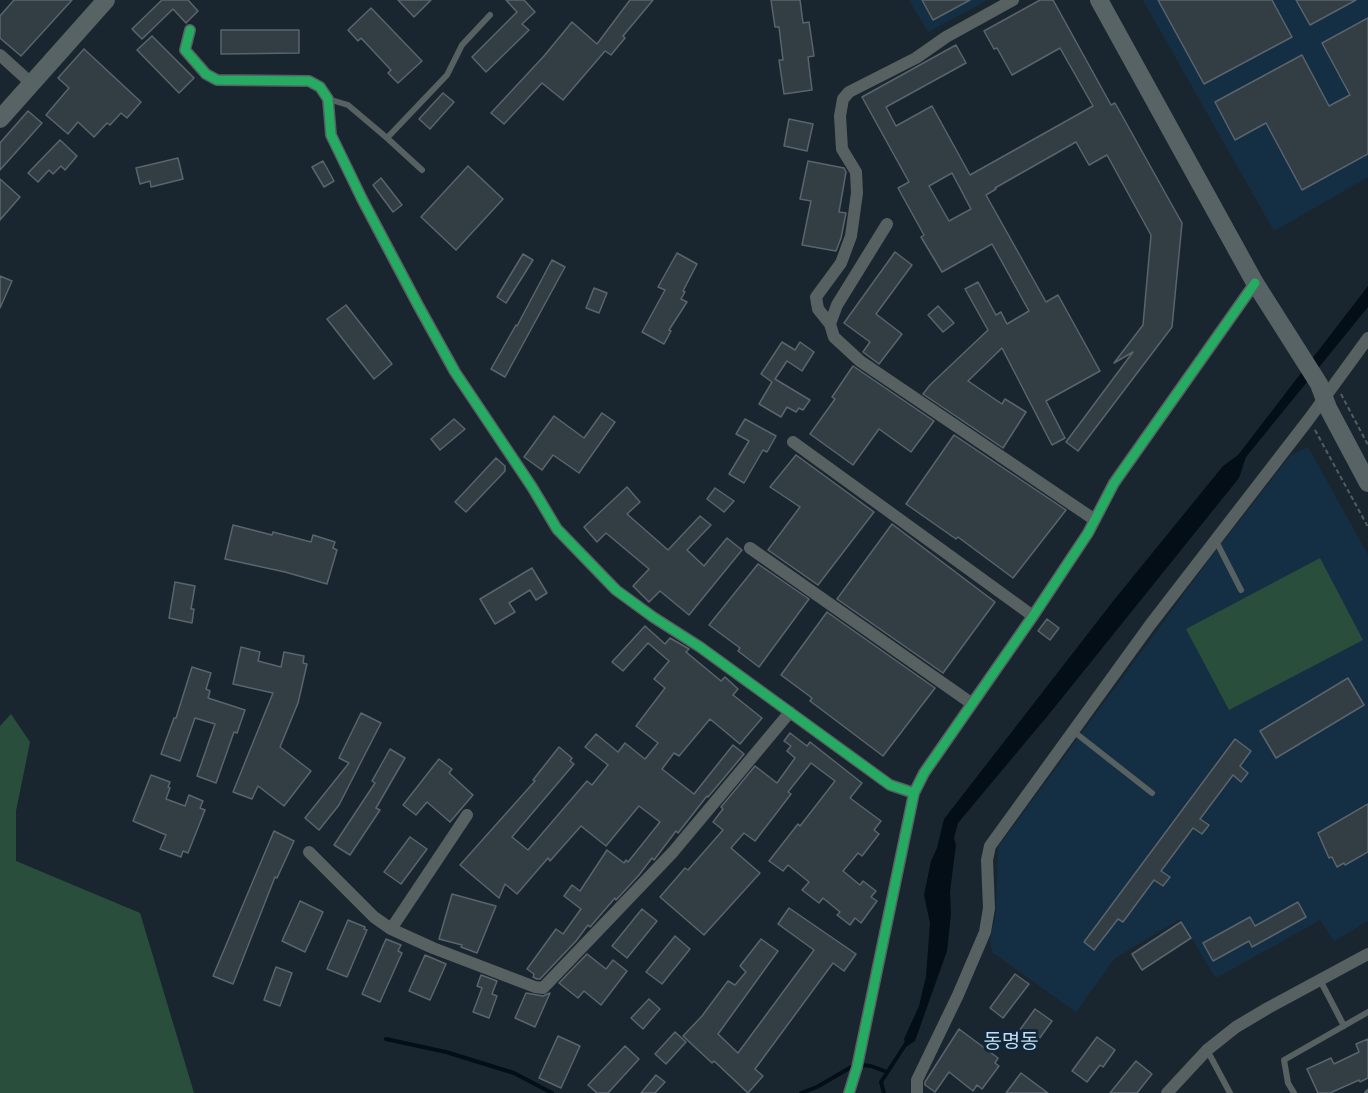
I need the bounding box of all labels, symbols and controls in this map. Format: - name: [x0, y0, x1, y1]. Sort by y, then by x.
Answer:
- district label: 동명동: [983, 1030, 1039, 1054]

